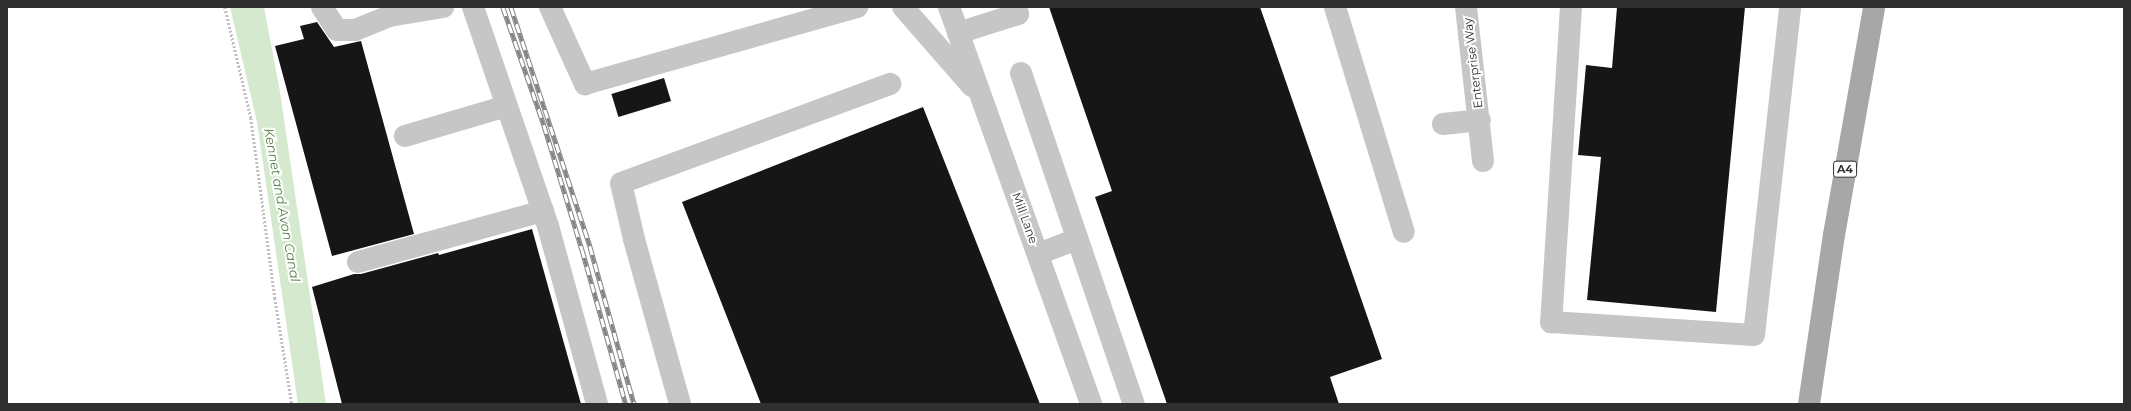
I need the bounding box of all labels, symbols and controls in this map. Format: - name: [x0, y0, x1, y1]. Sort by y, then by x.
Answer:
- street label: Enterprise Way: [1460, 17, 1486, 109]
- water label: Kennet and Avon Canal: [261, 127, 303, 283]
- road number: A4: [1833, 160, 1857, 178]
- street label: Mill Lane: [1009, 190, 1041, 246]

